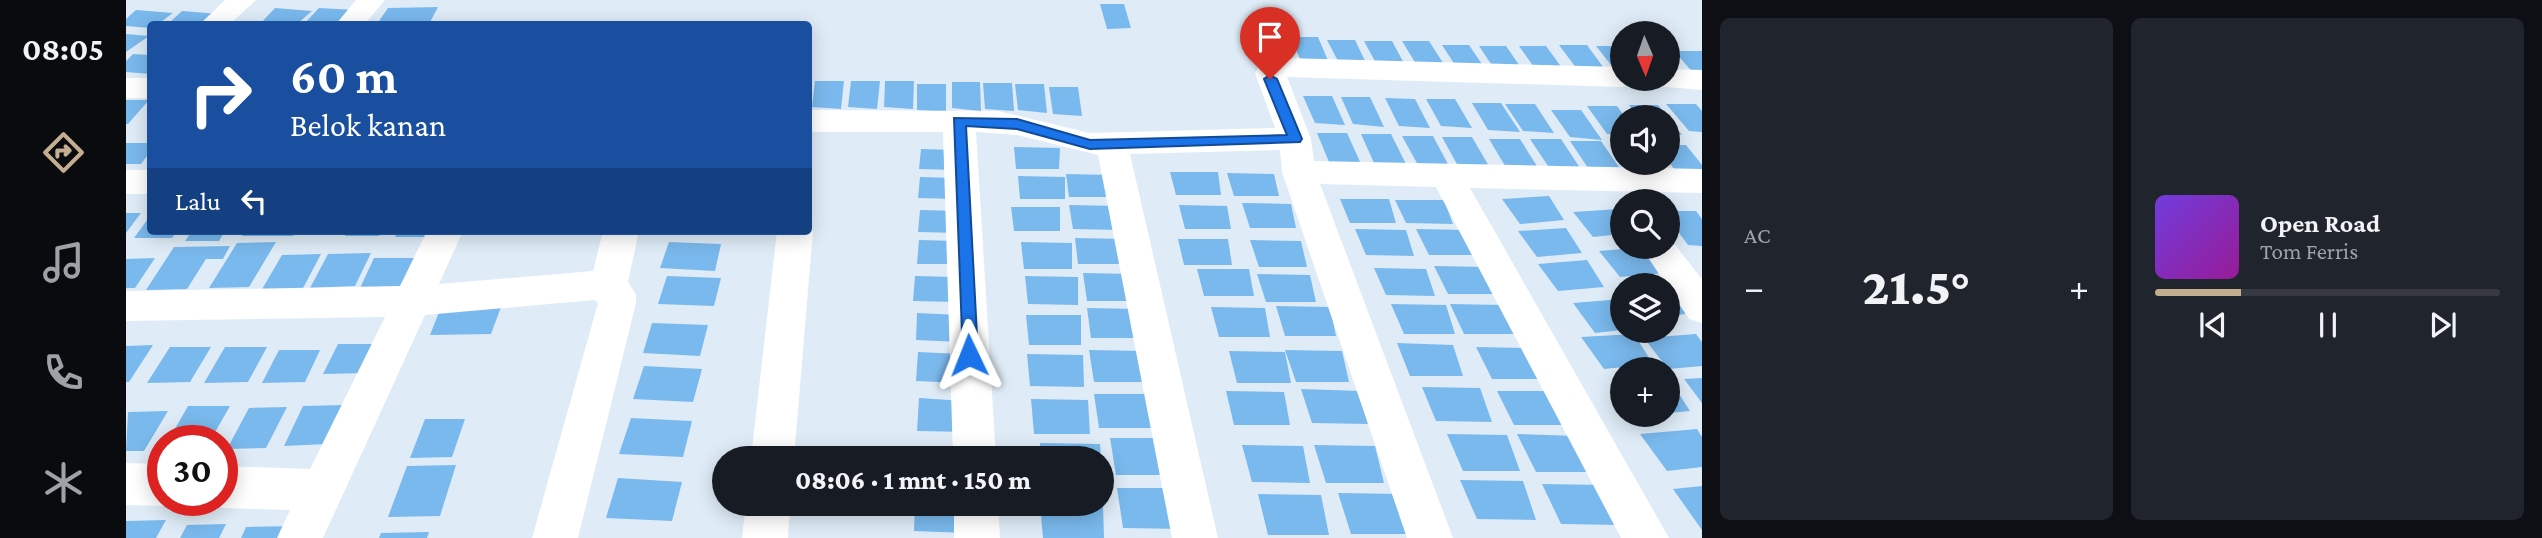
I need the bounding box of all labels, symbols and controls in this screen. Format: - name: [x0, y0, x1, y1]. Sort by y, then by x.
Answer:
- pin: [1240, 7, 1300, 79]
- icon: arrive: [1251, 18, 1289, 56]
- north arrow: [1610, 21, 1680, 91]
- map controls: [1610, 21, 1680, 427]
- text: 08:05: [22, 31, 104, 67]
- icon: right: [175, 49, 266, 140]
- text: 60 m: [290, 49, 397, 104]
- button: sound: [1610, 105, 1680, 175]
- text: Belok kanan: [290, 107, 446, 143]
- icon: directions: [39, 128, 88, 177]
- icon: left: [235, 182, 273, 220]
- text: Lalu: [175, 187, 221, 216]
- button: search: [1610, 189, 1680, 259]
- text: Open Road: [2260, 209, 2380, 238]
- text: AC: [1744, 222, 1771, 248]
- icon: music: [39, 238, 88, 287]
- text: Tom Ferris: [2260, 238, 2358, 264]
- text: 21.5°: [1862, 257, 1971, 315]
- text: −: [1744, 266, 1764, 308]
- text: +: [2069, 266, 2089, 308]
- button: layers: [1610, 273, 1680, 343]
- icon: previous: [2194, 306, 2232, 344]
- icon: pause: [2309, 306, 2347, 344]
- icon: next: [2424, 306, 2462, 344]
- position arrow: [932, 318, 1006, 392]
- icon: phone: [39, 348, 88, 397]
- button: +: [1610, 357, 1680, 427]
- speed limit sign: 30: [147, 425, 238, 516]
- icon: climate: [39, 458, 88, 507]
- text: 08:06 · 1 mnt · 150 m: [795, 466, 1031, 495]

